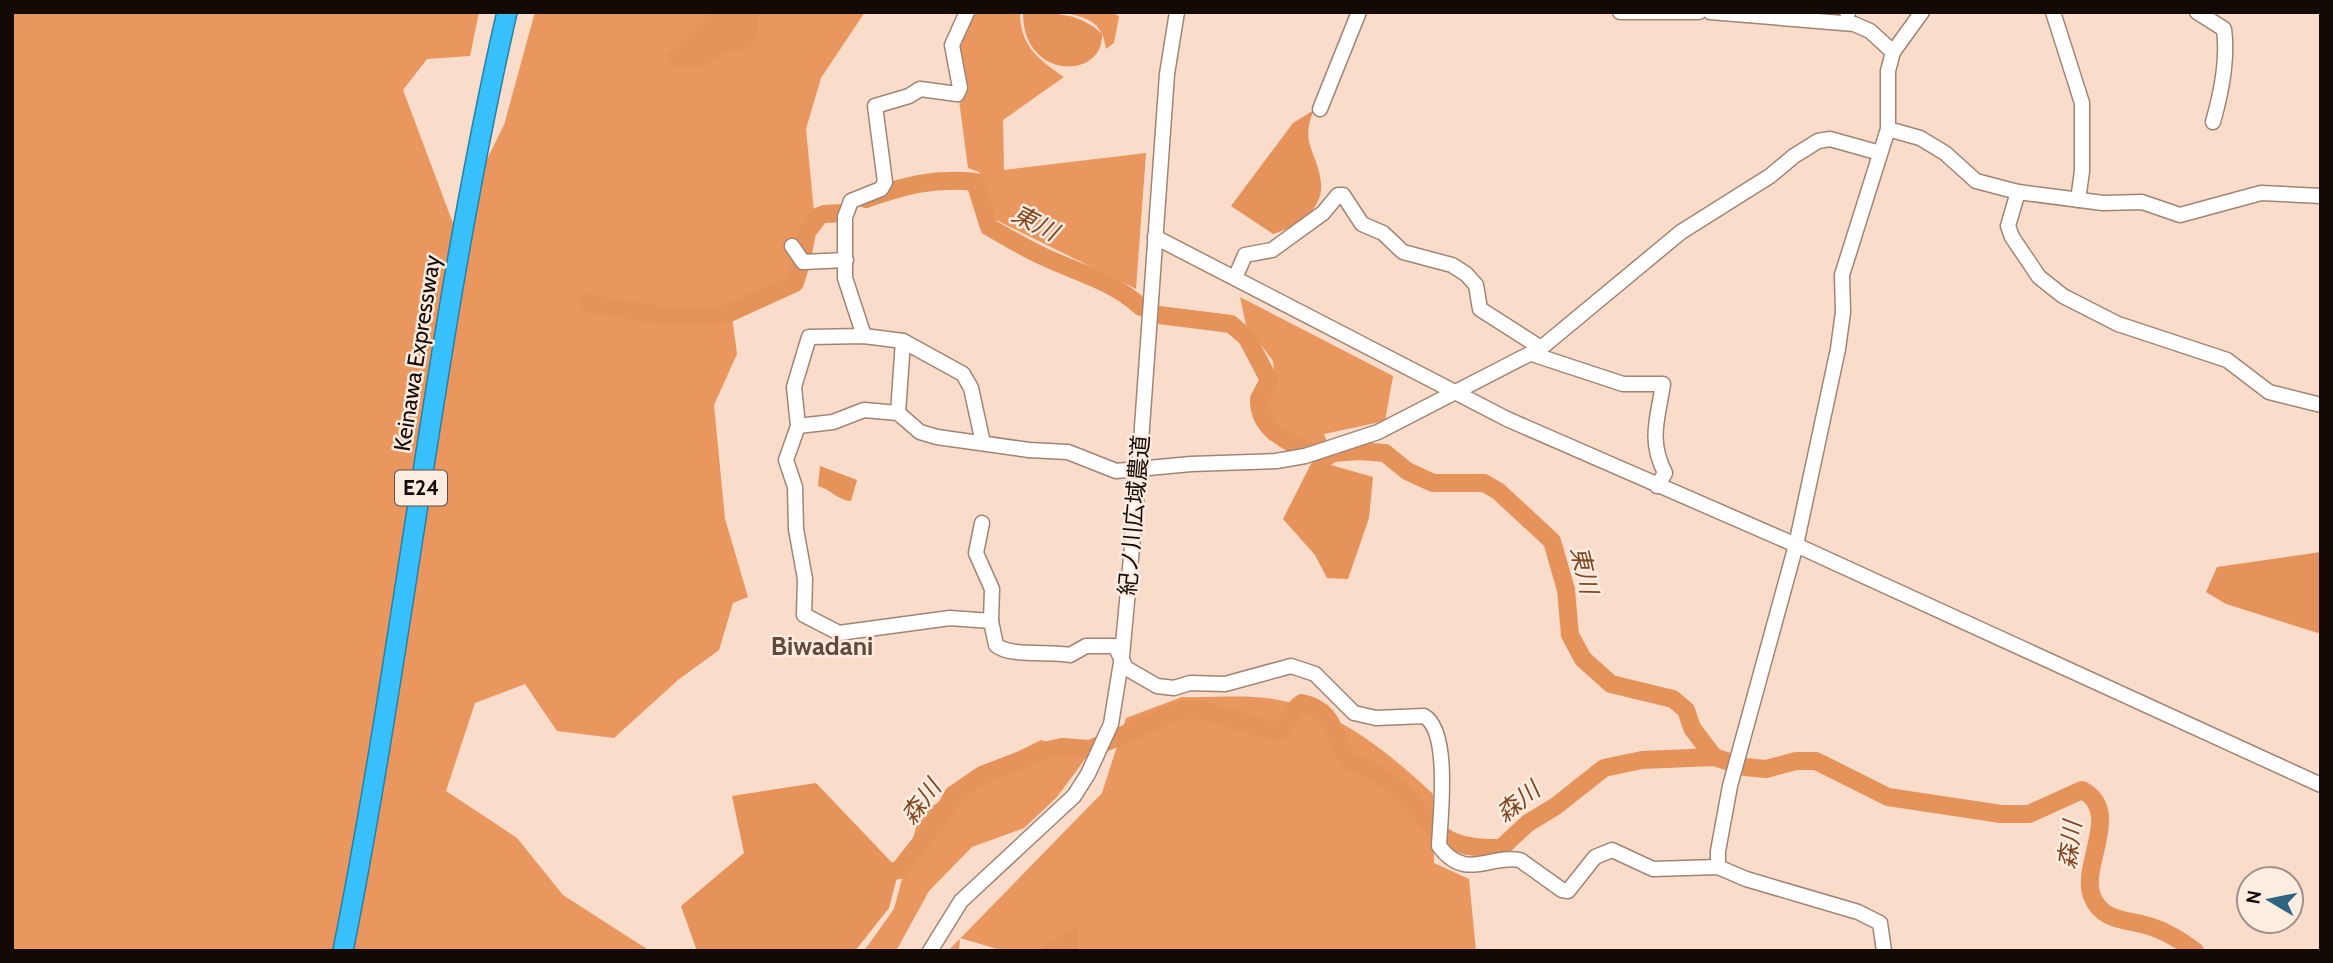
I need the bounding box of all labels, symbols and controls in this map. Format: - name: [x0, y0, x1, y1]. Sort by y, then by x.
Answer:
- water label: 東川: [1007, 199, 1066, 248]
- street label: Keinawa Expressway: [388, 253, 446, 453]
- street label: 紀ノ川広域農道: [1113, 434, 1155, 596]
- road number: E24: [395, 470, 447, 505]
- water label: 東川: [1565, 543, 1605, 599]
- district label: Biwadani: [771, 630, 873, 662]
- water label: 森川: [895, 771, 948, 830]
- water label: 森川: [1490, 773, 1548, 828]
- water label: 森川: [2052, 816, 2087, 871]
- north arrow: [2235, 865, 2305, 935]
- text: N: [2241, 889, 2266, 906]

